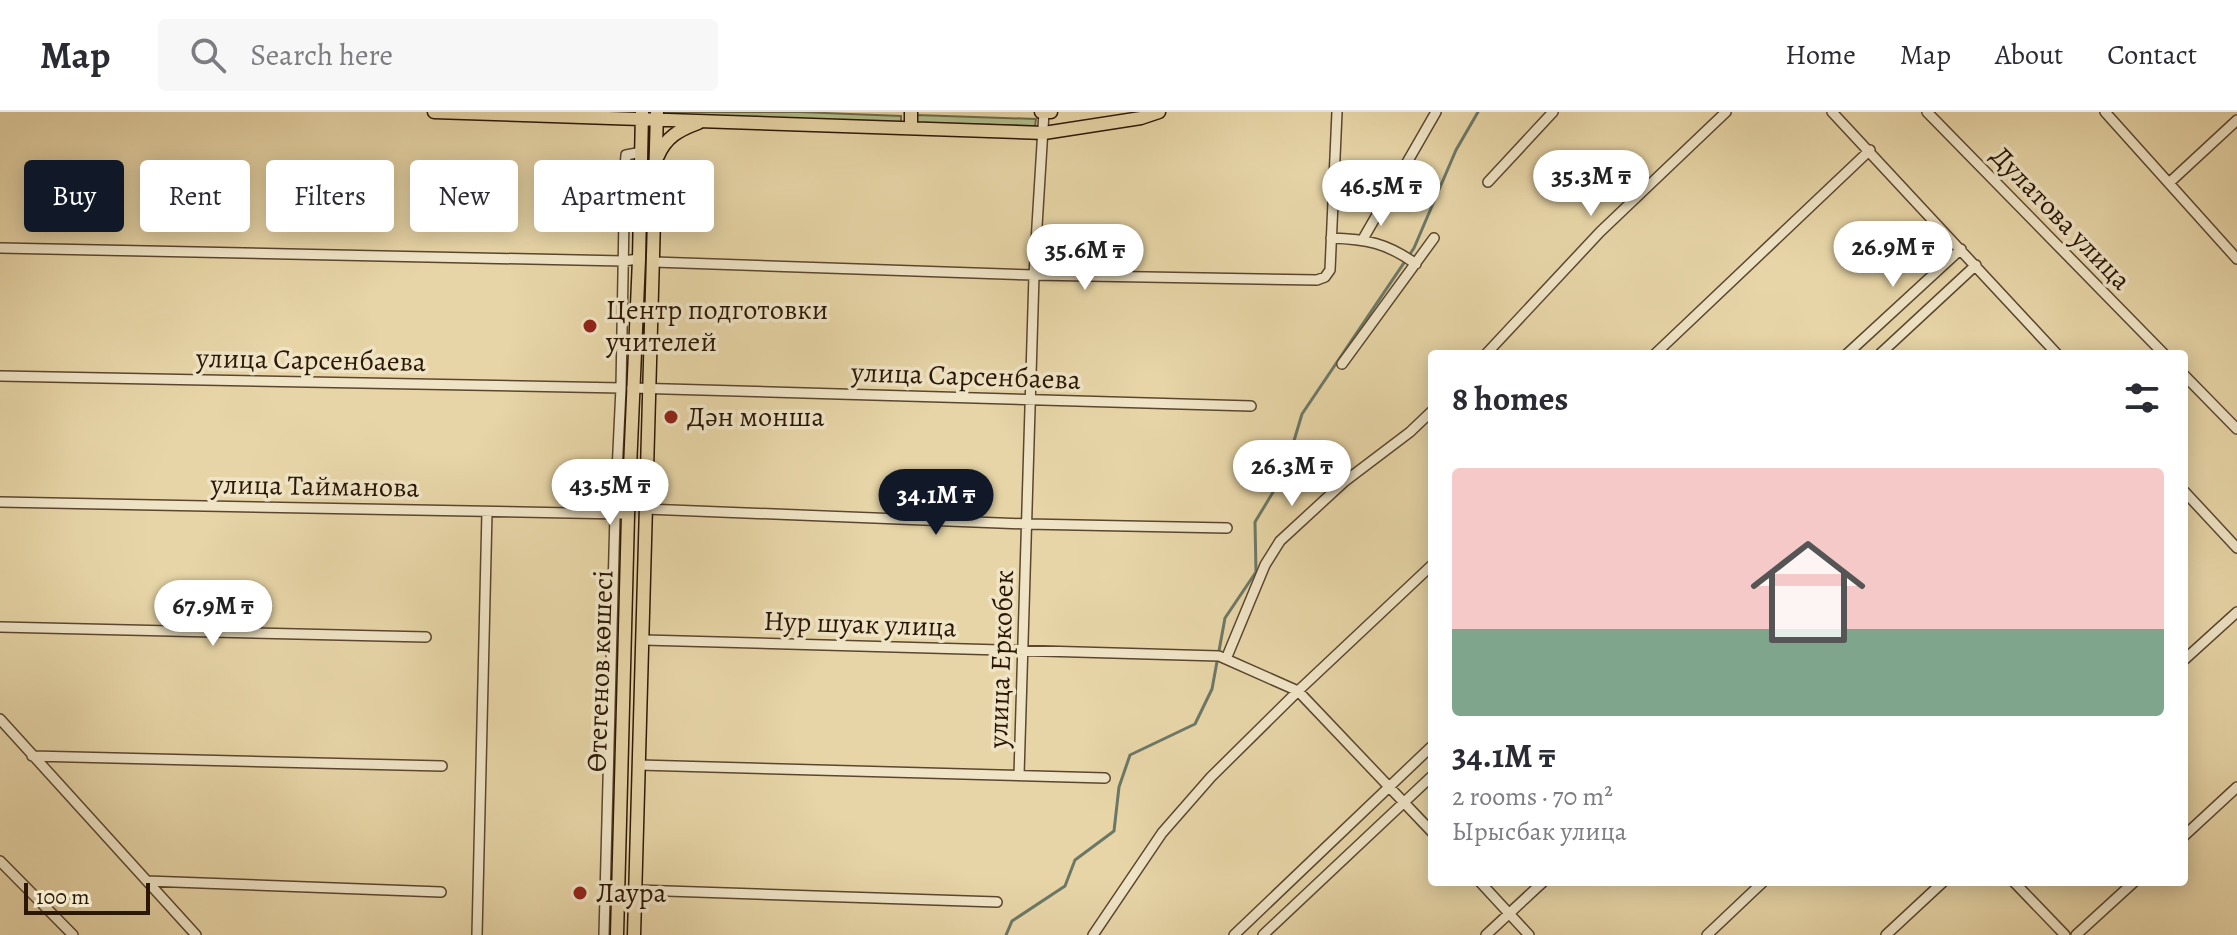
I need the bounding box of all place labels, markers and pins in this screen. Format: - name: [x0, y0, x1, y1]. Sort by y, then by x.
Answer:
- pin: 35.3M ₸: [1517, 150, 1665, 218]
- pin: 46.5M ₸: [1307, 160, 1455, 228]
- pin: 26.9M ₸: [1819, 221, 1967, 289]
- pin: 35.6M ₸: [1011, 224, 1159, 292]
- place label: Центр подготовки учителей: [605, 291, 828, 361]
- marker: Центр подготовки учителей: [581, 317, 599, 335]
- place label: Дән монша: [687, 398, 824, 436]
- marker: Дән монша: [662, 408, 680, 426]
- pin: 26.3M ₸: [1218, 440, 1366, 508]
- pin: 43.5M ₸: [536, 459, 684, 527]
- pin: 34.1M ₸: [862, 469, 1010, 537]
- pin: 67.9M ₸: [139, 580, 287, 648]
- place label: Лаура: [596, 874, 666, 912]
- marker: Лаура: [571, 884, 589, 902]

